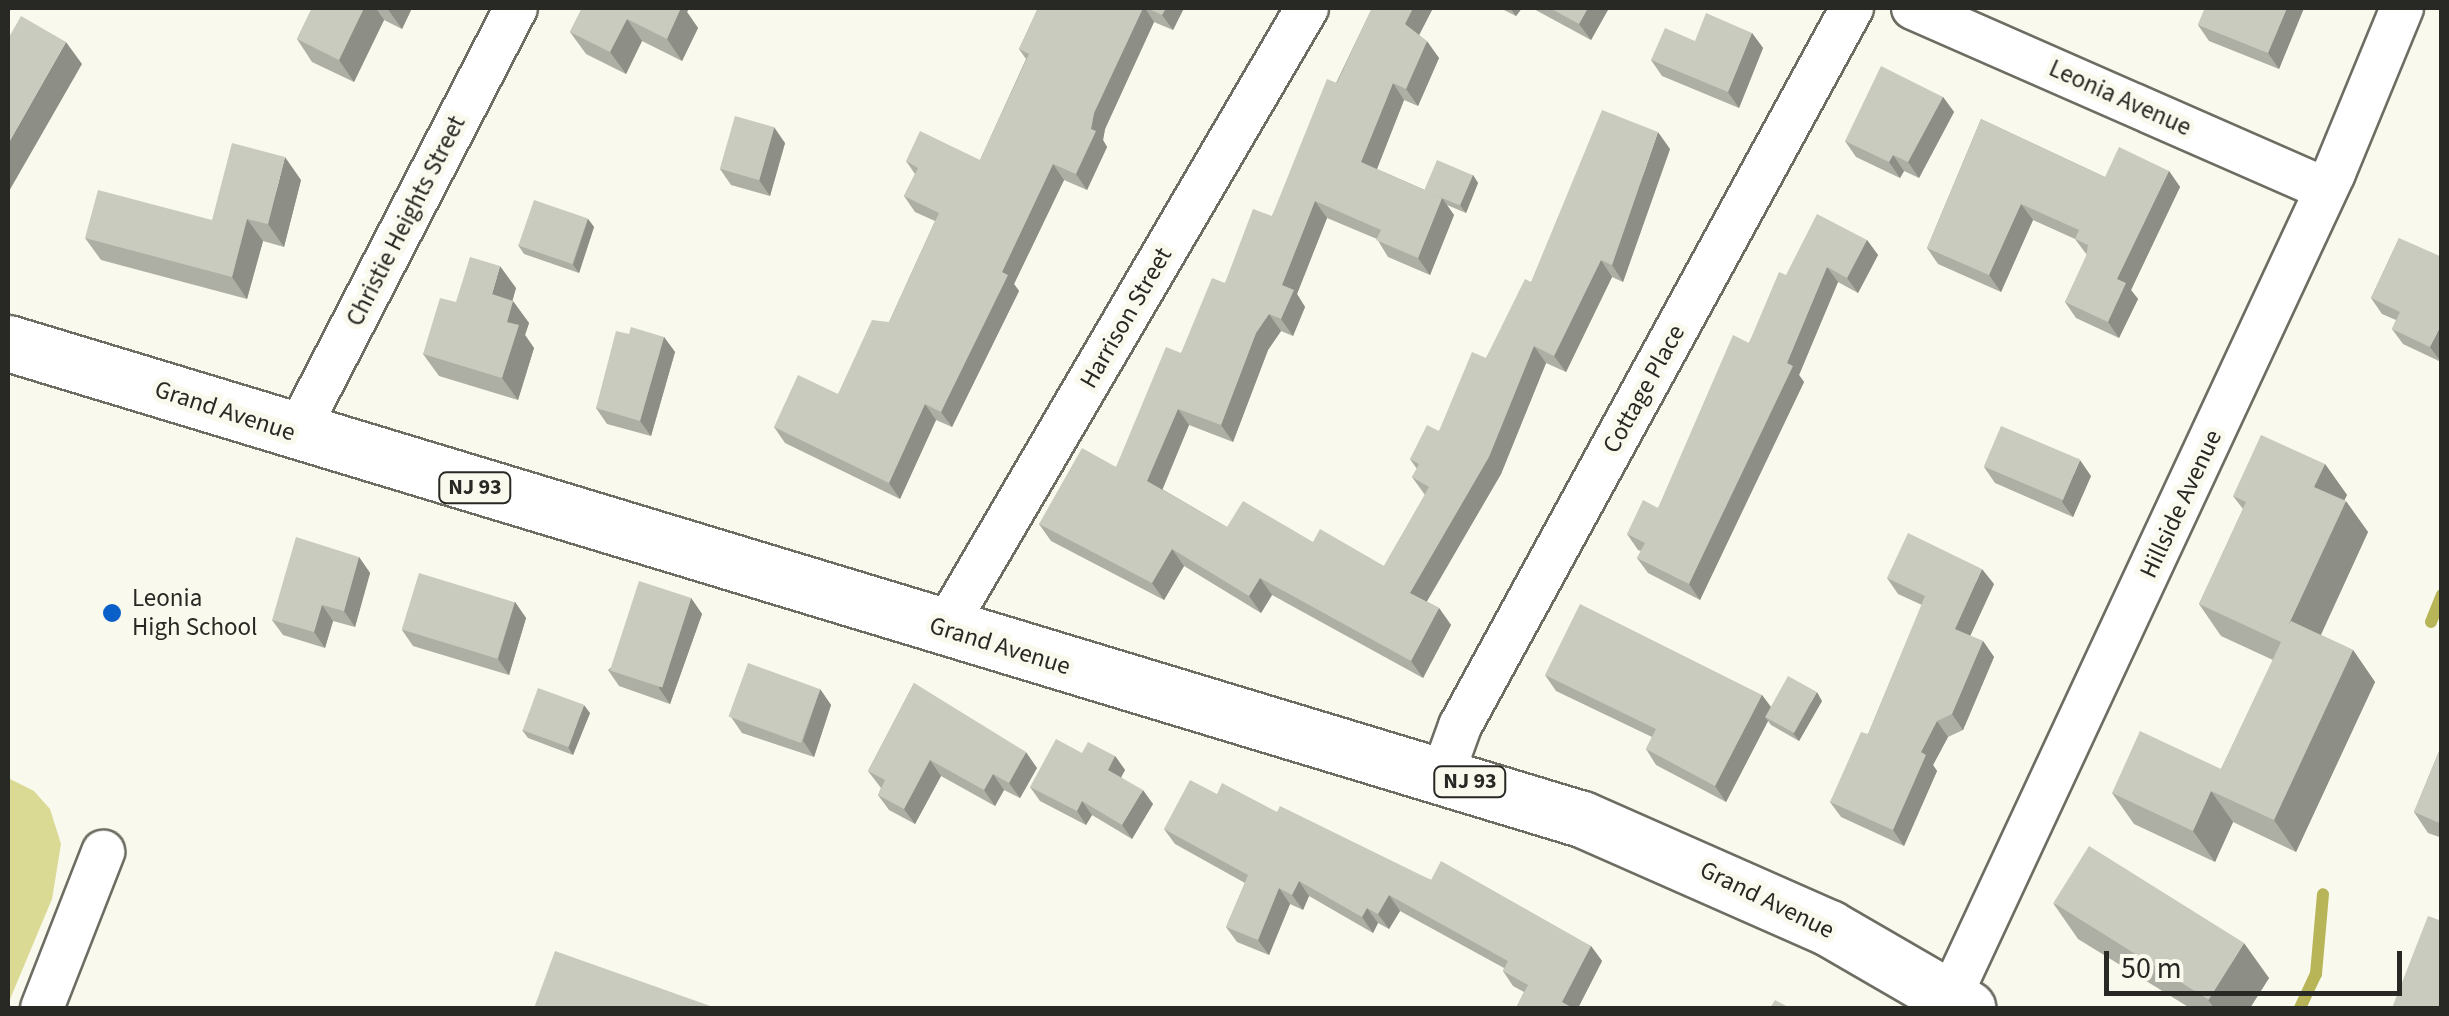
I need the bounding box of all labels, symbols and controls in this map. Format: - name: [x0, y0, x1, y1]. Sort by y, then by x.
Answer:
- street label: Leonia Avenue: [2044, 53, 2196, 143]
- street label: Christie Heights Street: [340, 111, 472, 331]
- street label: Harrison Street: [1074, 242, 1178, 394]
- street label: Cottage Place: [1596, 320, 1692, 458]
- street label: Grand Avenue: [151, 374, 299, 448]
- street label: Hillside Avenue: [2134, 425, 2228, 583]
- road number: NJ 93: [438, 471, 512, 505]
- place label: Leonia High School: [132, 584, 257, 643]
- marker: Leonia High School: [101, 602, 123, 624]
- street label: Grand Avenue: [926, 610, 1074, 682]
- road number: NJ 93: [1432, 765, 1508, 799]
- street label: Grand Avenue: [1695, 855, 1839, 945]
- scale bar: [2109, 931, 2406, 993]
- text: 50 m: [2121, 947, 2182, 990]

